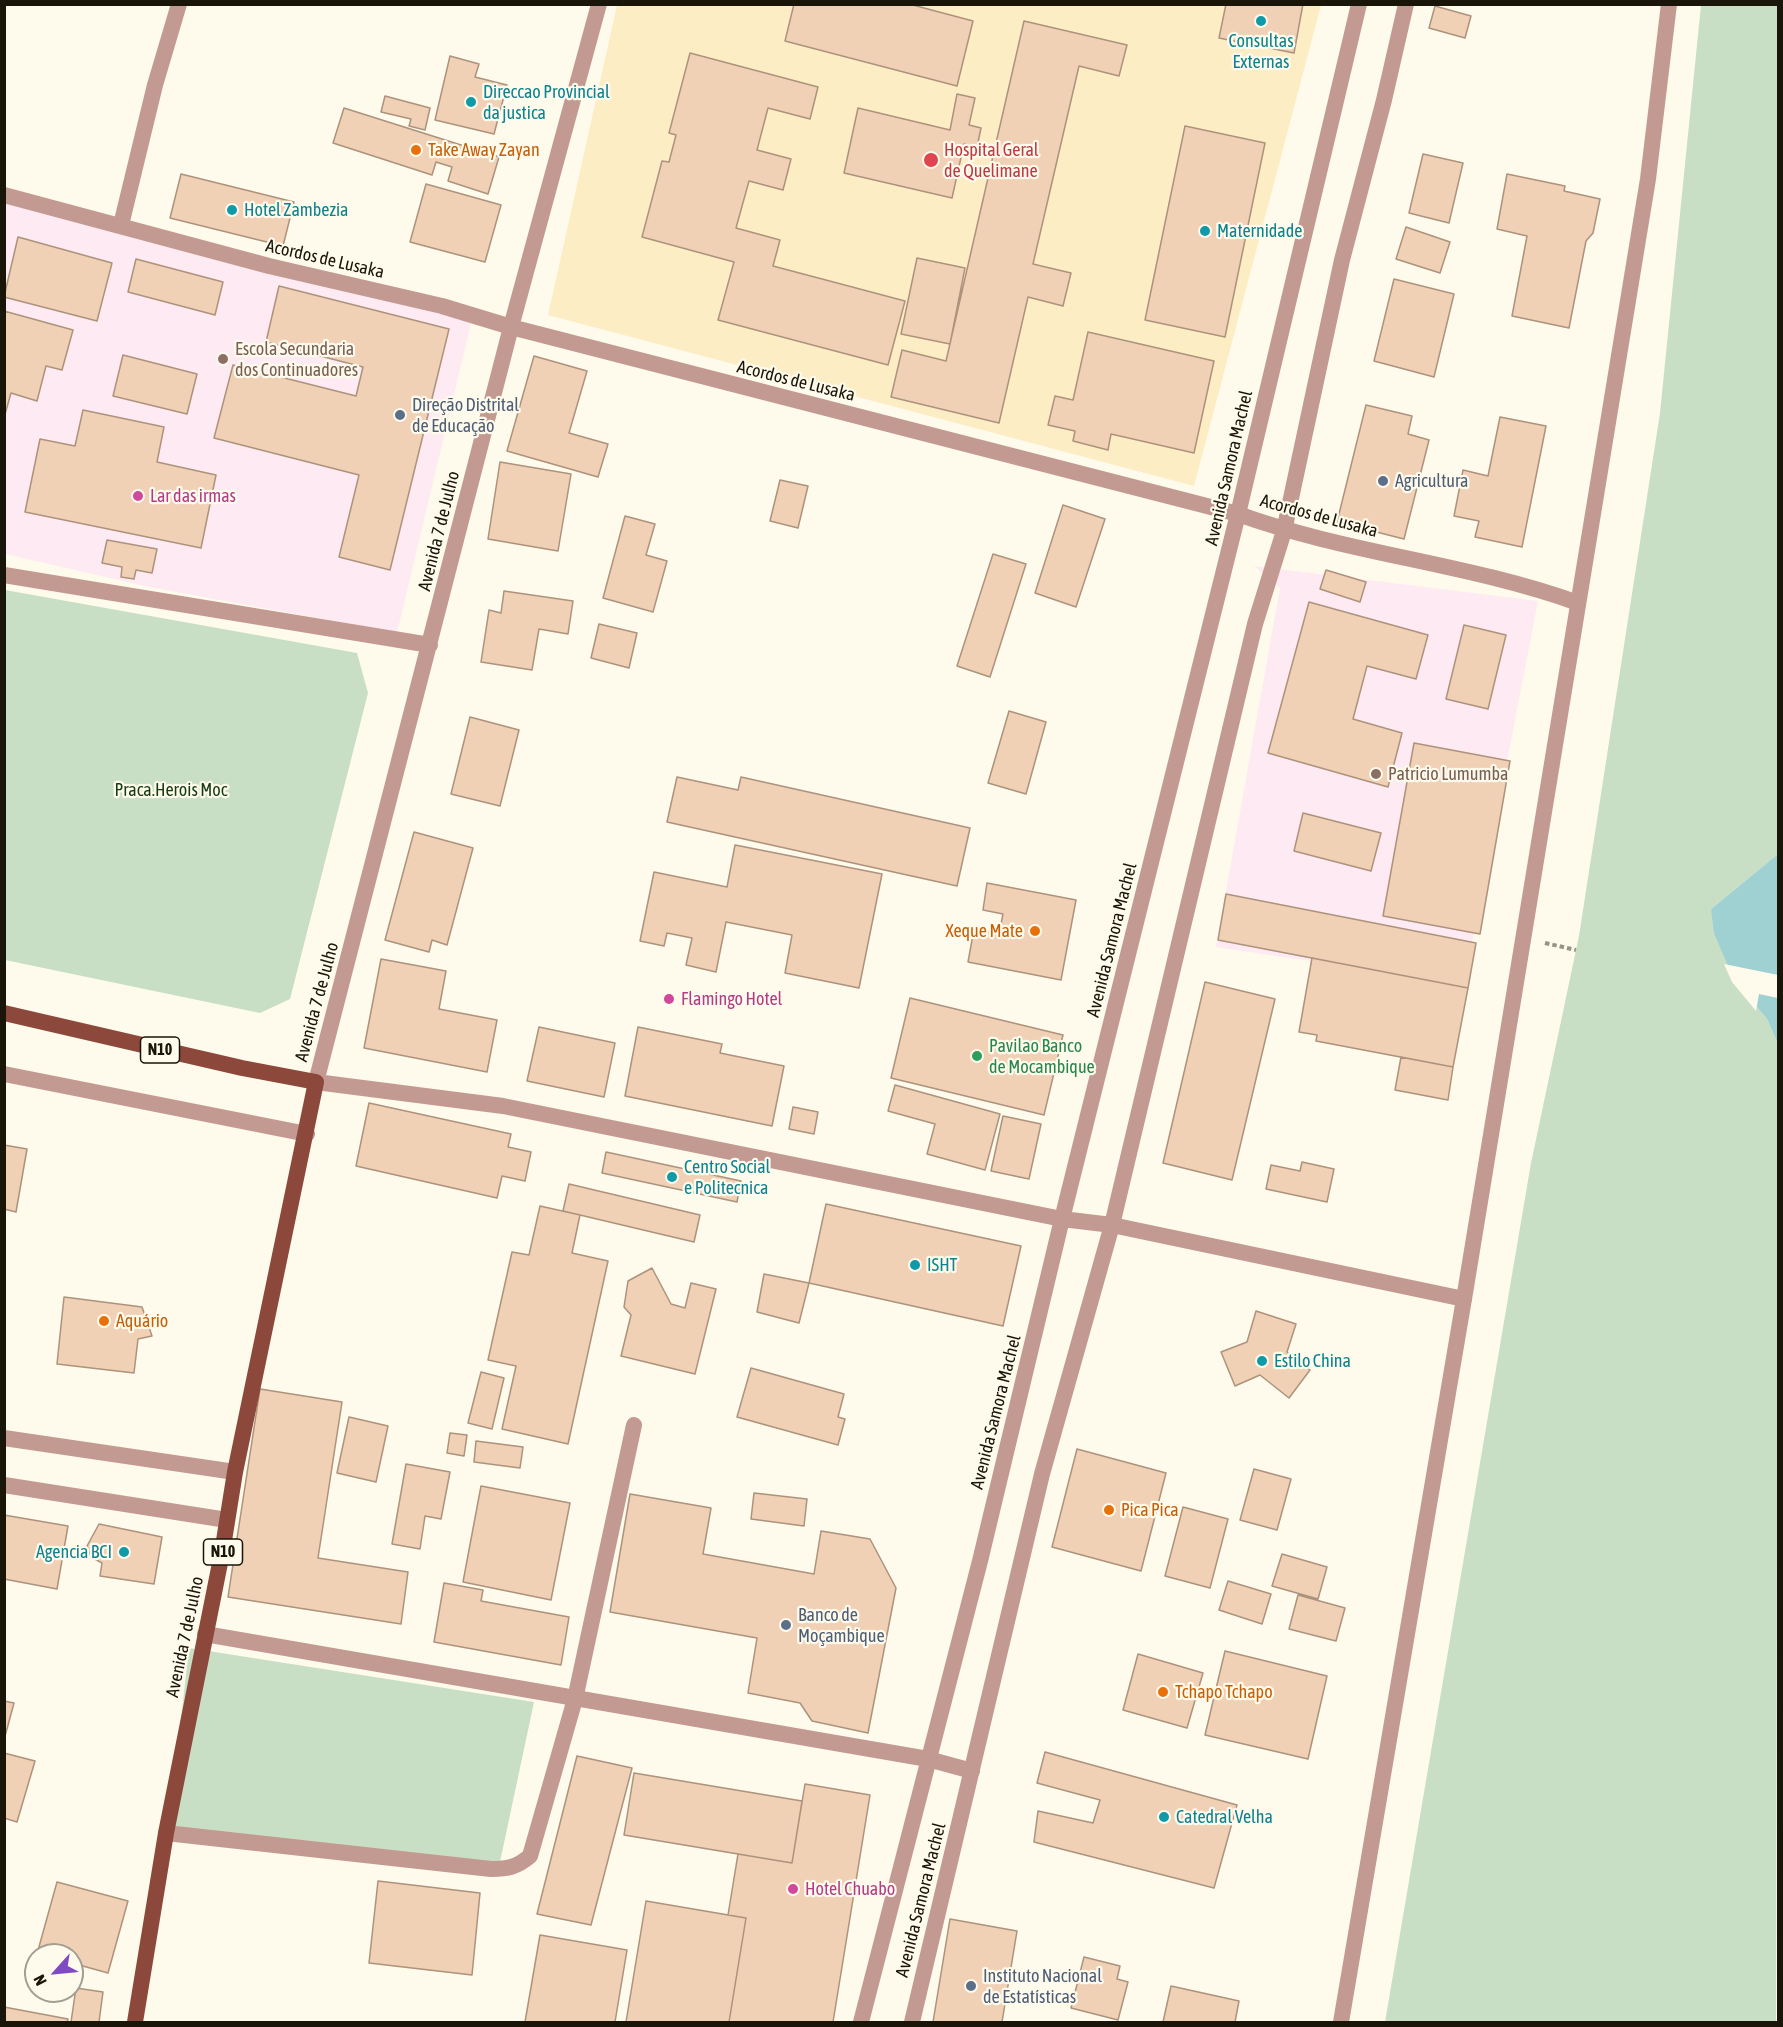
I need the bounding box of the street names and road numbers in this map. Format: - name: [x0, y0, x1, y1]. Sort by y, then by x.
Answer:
- street label: Acordos de Lusaka: [264, 235, 386, 283]
- street label: Acordos de Lusaka: [735, 356, 857, 406]
- street label: Avenida Samora Machel: [1201, 388, 1257, 548]
- street label: Avenida 7 de Julho: [414, 469, 464, 593]
- street label: Acordos de Lusaka: [1258, 490, 1380, 542]
- street label: Avenida Samora Machel: [1082, 861, 1142, 1019]
- street label: Avenida 7 de Julho: [291, 940, 343, 1064]
- road number: N10: [140, 1037, 180, 1063]
- street label: Avenida Samora Machel: [966, 1333, 1026, 1491]
- road number: N10: [204, 1539, 242, 1565]
- street label: Avenida 7 de Julho: [162, 1575, 208, 1699]
- street label: Avenida Samora Machel: [891, 1821, 951, 1979]

